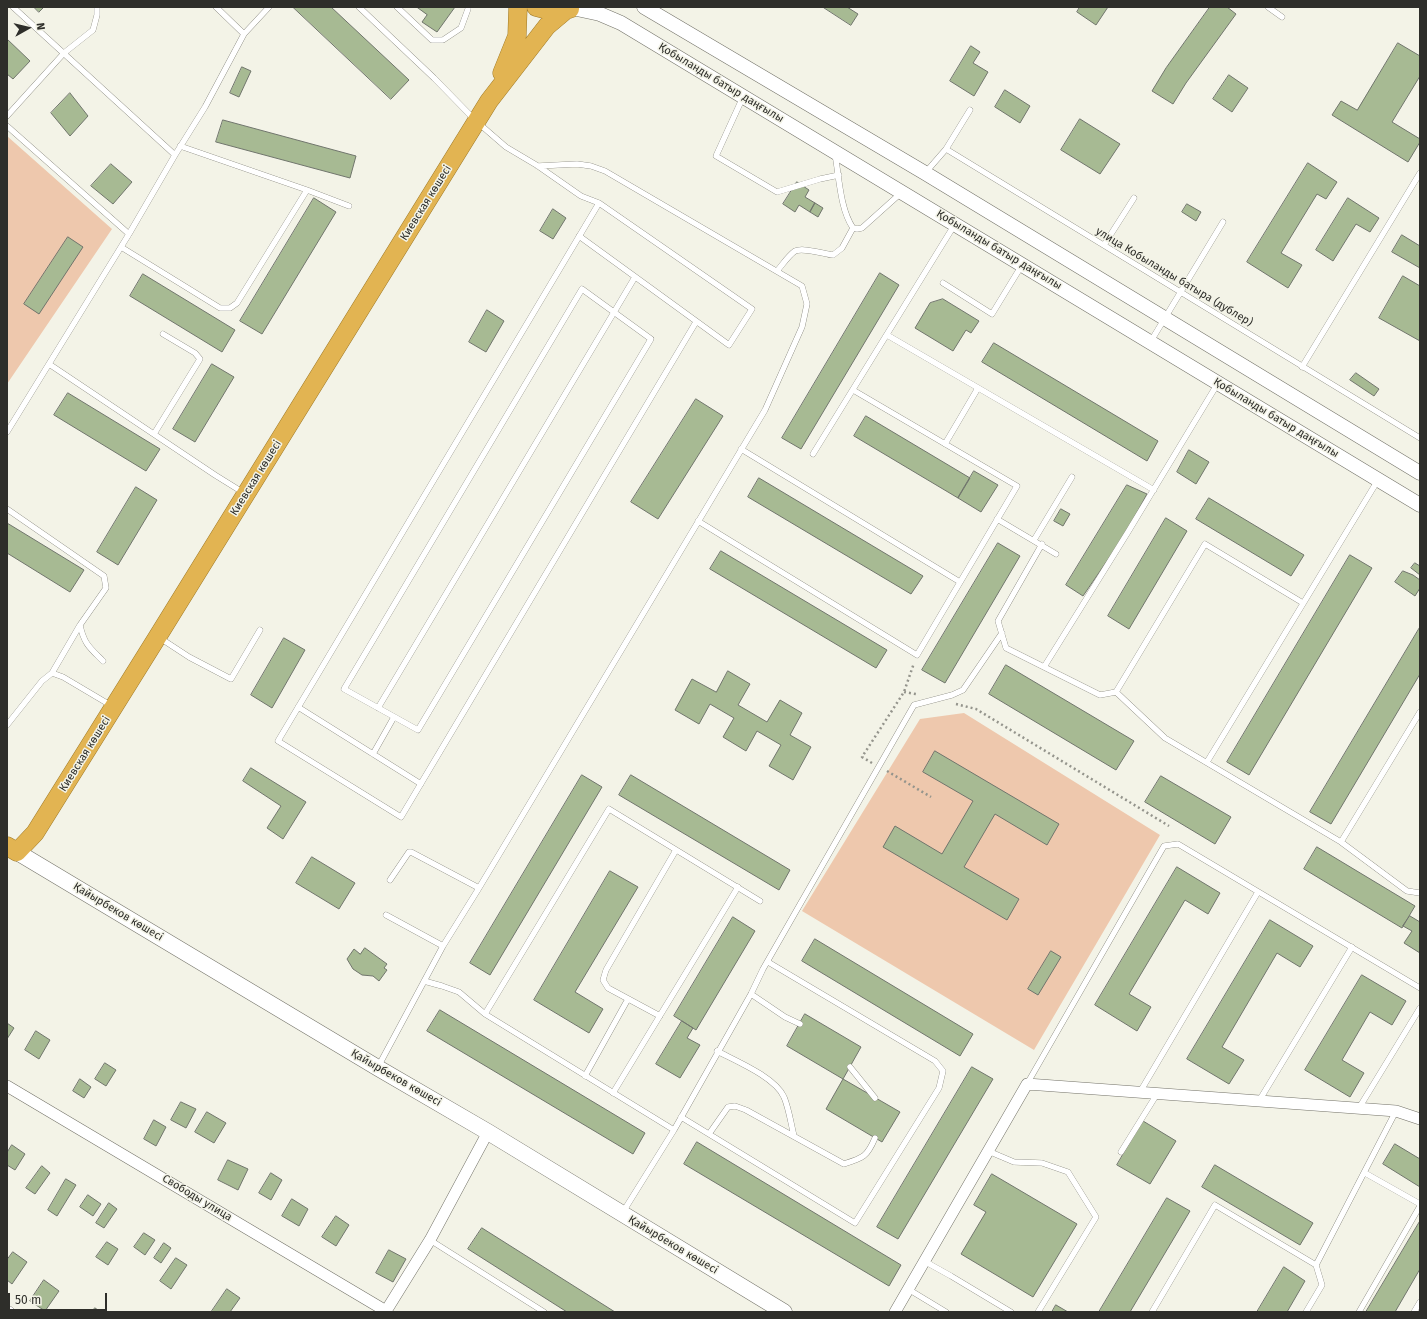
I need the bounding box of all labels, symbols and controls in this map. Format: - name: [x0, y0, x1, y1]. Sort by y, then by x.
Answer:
- north arrow: [8, 8, 48, 48]
- text: N: [33, 22, 47, 31]
- street label: Қобыланды батыр даңғылы: [656, 40, 786, 126]
- street label: Киевская көшесі: [398, 163, 454, 243]
- street label: Қобыланды батыр даңғылы: [934, 207, 1064, 293]
- street label: улица Кобыланды батыра (дублер): [1093, 225, 1255, 329]
- street label: Қобыланды батыр даңғылы: [1211, 375, 1341, 461]
- street label: Киевская көшесі: [228, 438, 284, 518]
- street label: Киевская көшесі: [57, 714, 113, 794]
- street label: Қайырбеков көшесі: [71, 880, 165, 944]
- street label: Қайырбеков көшесі: [348, 1047, 444, 1109]
- street label: Свободы улица: [160, 1172, 234, 1224]
- street label: Қайырбеков көшесі: [626, 1213, 720, 1277]
- scale bar: [10, 1285, 109, 1311]
- text: 50 m: [15, 1293, 41, 1307]

